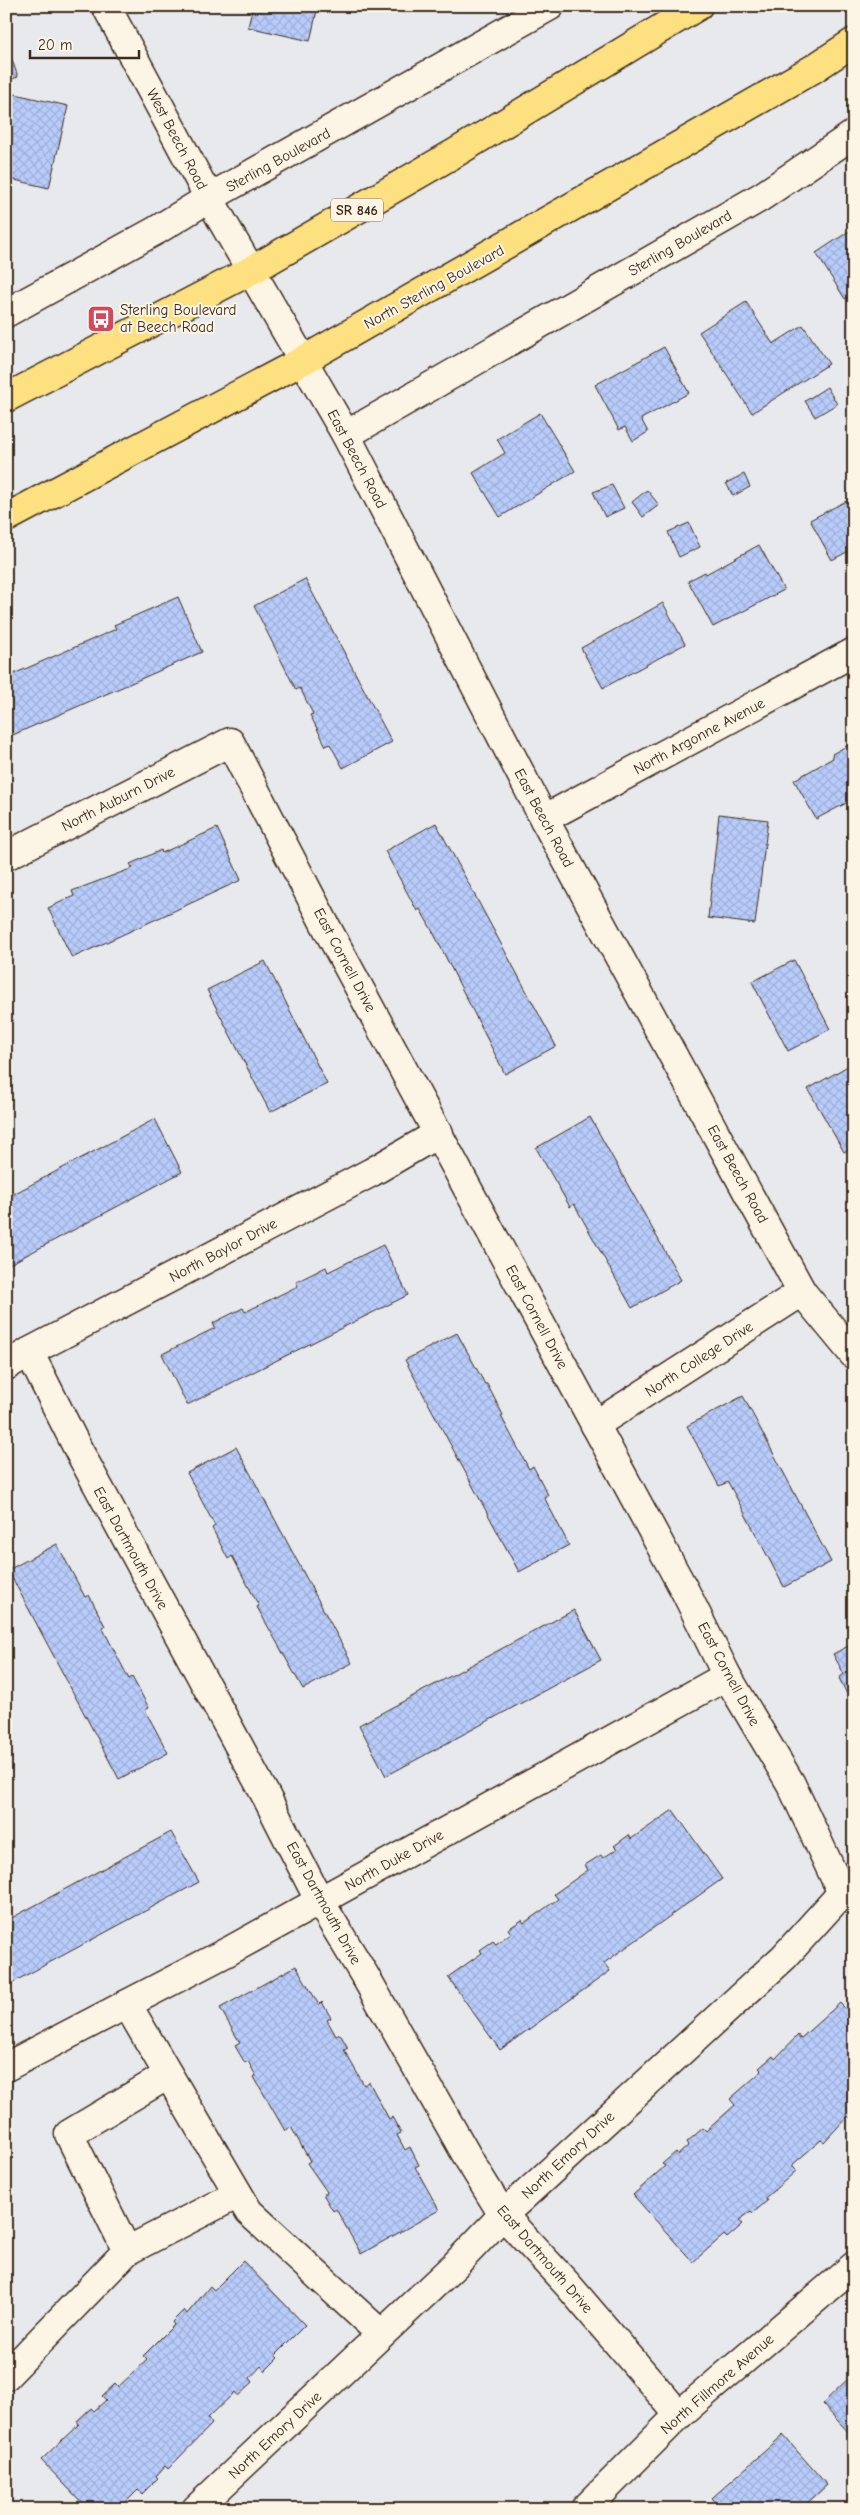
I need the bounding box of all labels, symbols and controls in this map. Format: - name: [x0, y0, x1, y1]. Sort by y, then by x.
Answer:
- scale bar: [30, 28, 139, 60]
- text: 20 m: [38, 36, 72, 54]
- street label: West Beech Road: [143, 85, 211, 193]
- street label: Sterling Boulevard: [223, 124, 333, 196]
- road number: SR 846: [331, 198, 383, 222]
- street label: Sterling Boulevard: [625, 206, 735, 280]
- street label: North Sterling Boulevard: [361, 241, 507, 333]
- place label: Sterling Boulevard at Beech Road: [120, 301, 236, 336]
- bus stop icon: Sterling Boulevard at Beech Road: [86, 304, 116, 334]
- street label: East Beech Road: [323, 407, 391, 511]
- street label: North Argonne Avenue: [630, 694, 768, 778]
- street label: North Auburn Drive: [58, 762, 178, 835]
- street label: East Beech Road: [510, 766, 578, 870]
- street label: East Cornell Drive: [310, 905, 380, 1015]
- street label: East Beech Road: [704, 1122, 772, 1226]
- street label: North Baylor Drive: [166, 1214, 280, 1286]
- street label: East Cornell Drive: [502, 1262, 572, 1372]
- street label: North College Drive: [642, 1317, 757, 1401]
- street label: East Dartmouth Drive: [90, 1484, 172, 1613]
- street label: East Cornell Drive: [694, 1619, 764, 1729]
- street label: North Duke Drive: [342, 1825, 447, 1895]
- street label: East Dartmouth Drive: [283, 1839, 365, 1968]
- street label: North Emory Drive: [518, 2107, 619, 2203]
- street label: East Dartmouth Drive: [493, 2201, 597, 2317]
- street label: North Fillmore Avenue: [657, 2330, 778, 2438]
- street label: North Emory Drive: [225, 2387, 326, 2483]

